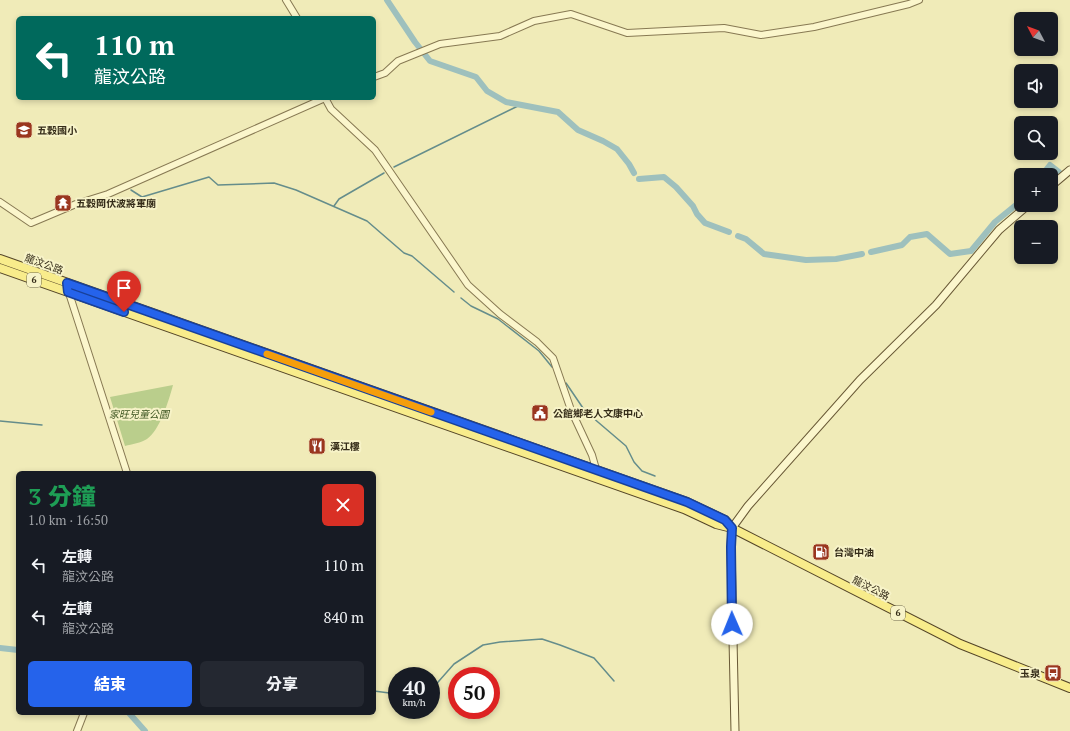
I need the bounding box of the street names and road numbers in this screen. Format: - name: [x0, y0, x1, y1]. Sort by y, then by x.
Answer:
- street label: 龍汶公路: [23, 251, 65, 277]
- road number: 6: [27, 273, 41, 287]
- street label: 龍汶公路: [850, 573, 892, 603]
- road number: 6: [891, 606, 905, 620]

